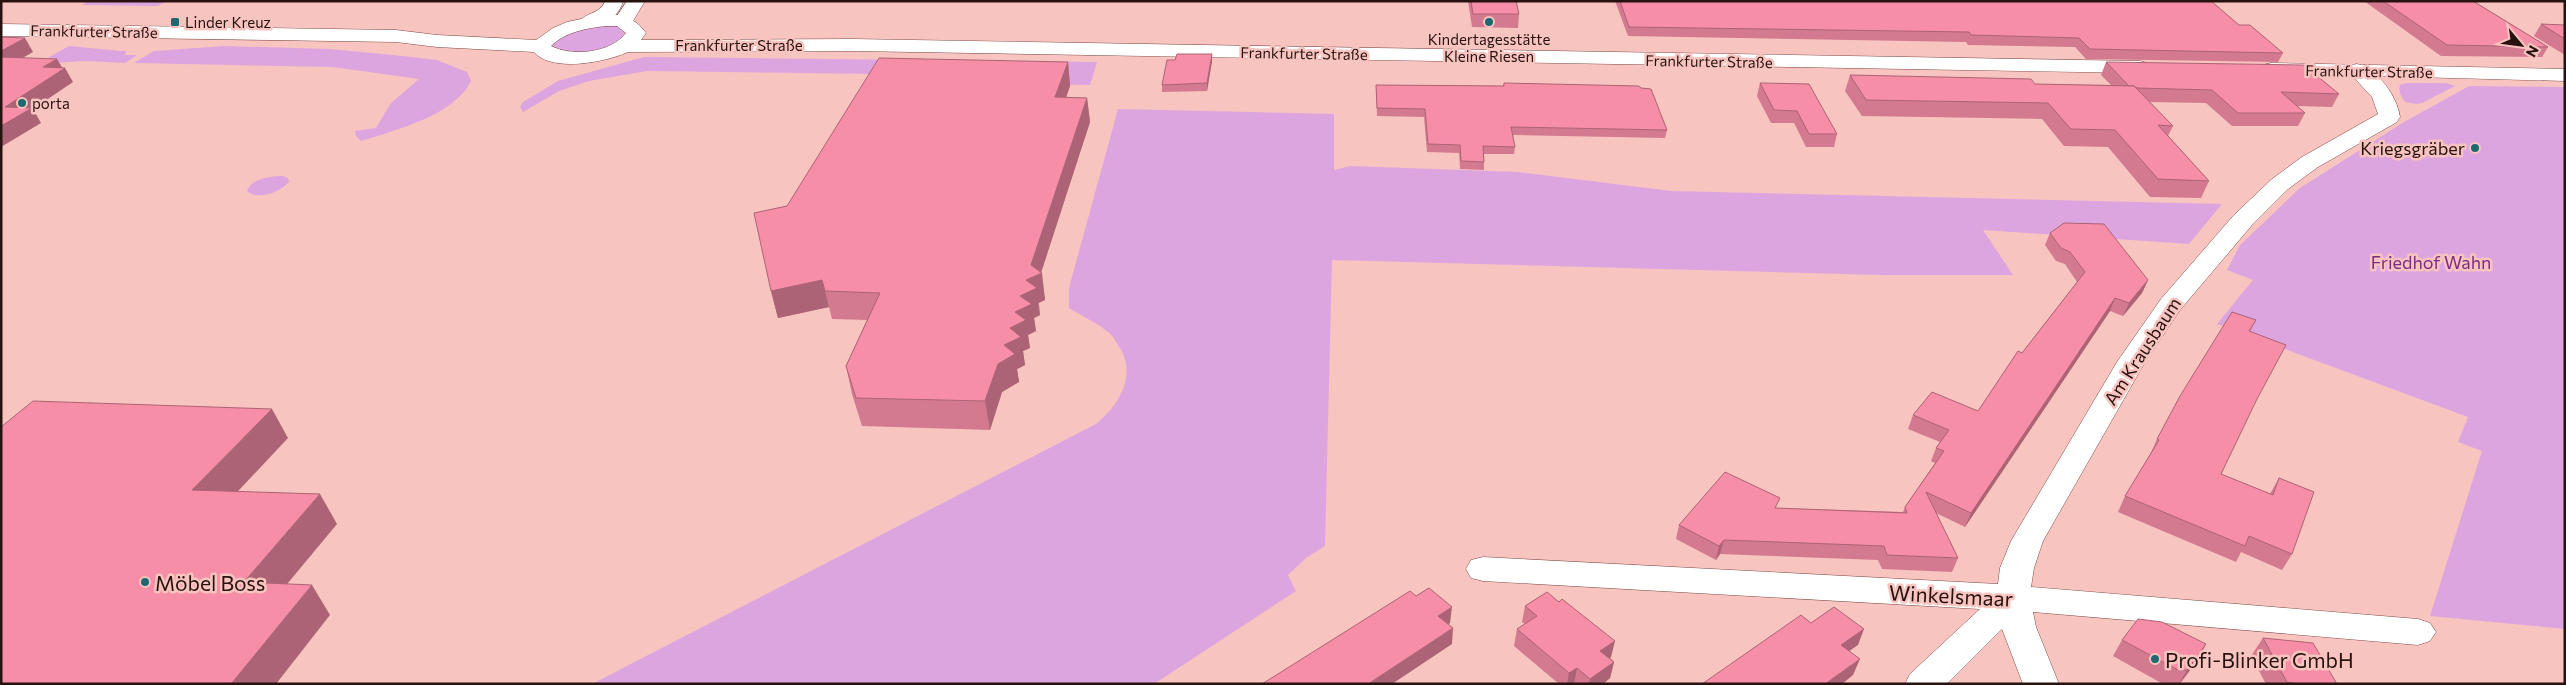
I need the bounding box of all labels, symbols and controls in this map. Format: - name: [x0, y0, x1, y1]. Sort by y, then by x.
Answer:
- place label: Linder Kreuz: [185, 13, 271, 31]
- marker: Linder Kreuz: [169, 16, 181, 28]
- marker: Kindertagesstätte Kleine Riesen: [1483, 16, 1495, 28]
- north arrow: [2496, 20, 2546, 70]
- street label: Frankfurter Straße: [30, 21, 158, 41]
- place label: Kindertagesstätte Kleine Riesen: [1428, 30, 1550, 65]
- street label: Frankfurter Straße: [675, 36, 803, 54]
- street label: Frankfurter Straße: [1240, 43, 1368, 63]
- text: N: [2523, 43, 2543, 60]
- street label: Frankfurter Straße: [1645, 51, 1773, 71]
- street label: Frankfurter Straße: [2305, 61, 2433, 81]
- place label: porta: [32, 94, 70, 112]
- marker: porta: [16, 97, 28, 109]
- place label: Kriegsgräber: [2360, 137, 2465, 159]
- marker: Kriegsgräber: [2469, 142, 2481, 154]
- park label: Friedhof Wahn: [2371, 251, 2491, 273]
- street label: Am Krausbaum: [2099, 293, 2185, 409]
- place label: Möbel Boss: [155, 570, 265, 595]
- marker: Möbel Boss: [139, 576, 151, 588]
- street label: Winkelsmaar: [1888, 579, 2014, 611]
- place label: Profi-Blinker GmbH: [2165, 647, 2354, 672]
- marker: Profi-Blinker GmbH: [2149, 653, 2161, 665]

